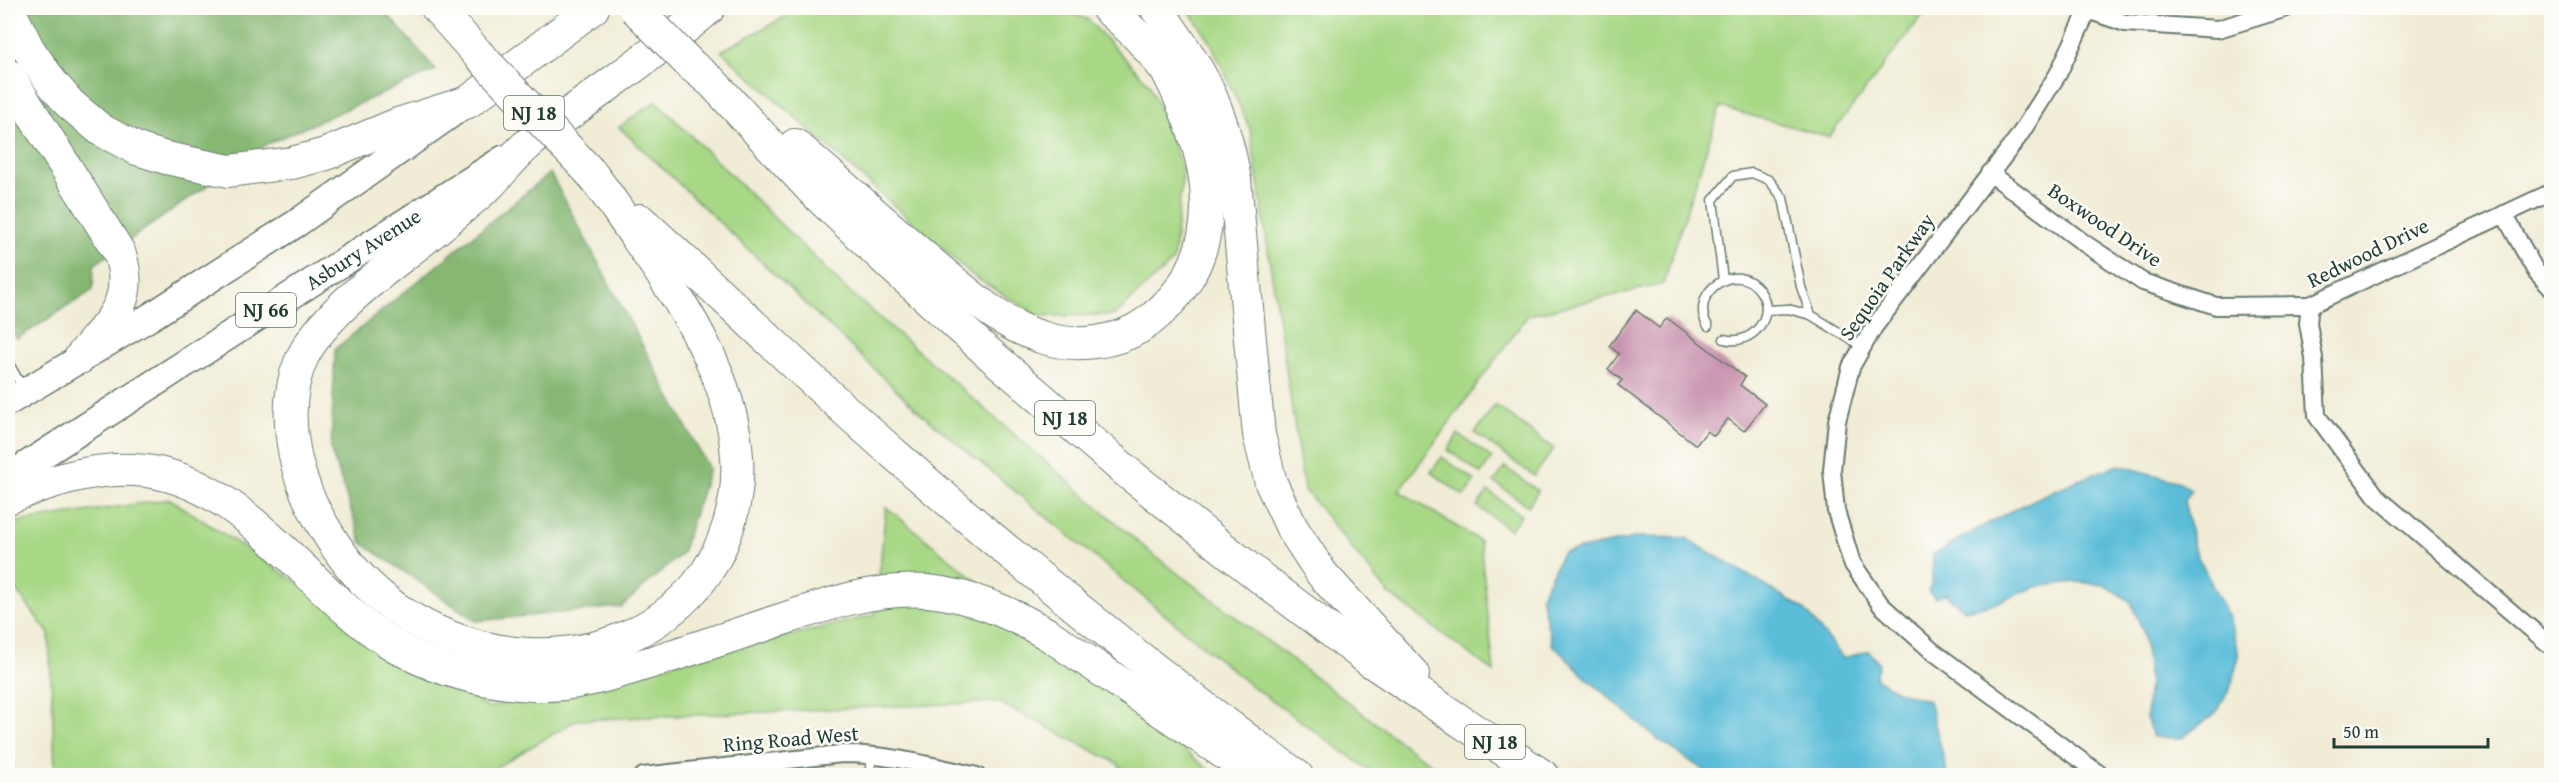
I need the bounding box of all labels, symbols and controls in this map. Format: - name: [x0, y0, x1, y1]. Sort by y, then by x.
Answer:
- road number: NJ 18: [504, 96, 564, 130]
- street label: Boxwood Drive: [2042, 175, 2169, 274]
- street label: Asbury Avenue: [299, 200, 427, 297]
- street label: Sequoia Parkway: [1831, 206, 1942, 347]
- street label: Redwood Drive: [2302, 210, 2434, 295]
- road number: NJ 66: [236, 293, 296, 327]
- road number: NJ 18: [1035, 401, 1095, 435]
- scale bar: [2334, 711, 2488, 749]
- street label: Ring Road West: [722, 717, 861, 760]
- text: 50 m: [2343, 718, 2379, 745]
- road number: NJ 18: [1465, 725, 1525, 759]

